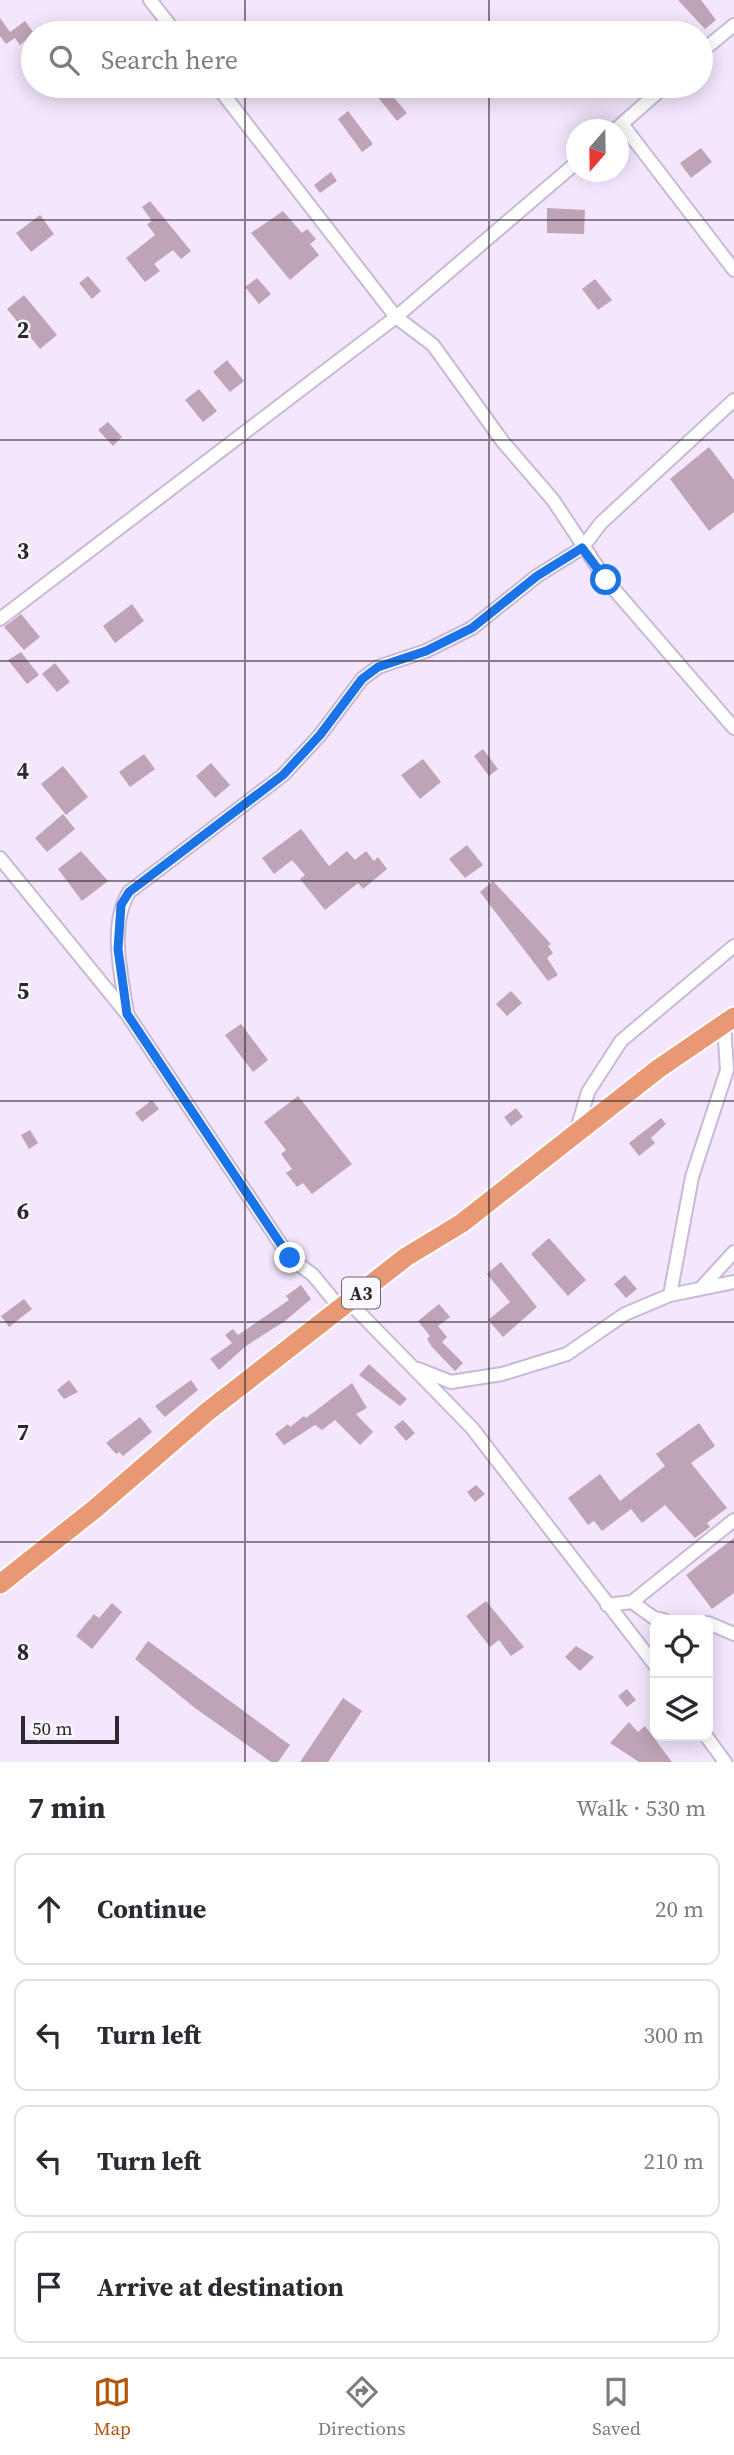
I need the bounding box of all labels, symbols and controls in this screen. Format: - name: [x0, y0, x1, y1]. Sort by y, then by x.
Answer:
- search box: [21, 21, 713, 98]
- icon: search: [45, 41, 83, 79]
- text: Search here: [101, 42, 238, 78]
- north arrow: [566, 119, 629, 182]
- text: 2: [17, 314, 29, 346]
- text: 3: [17, 535, 29, 567]
- route start: [590, 564, 621, 595]
- text: 4: [17, 755, 29, 787]
- text: 5: [17, 975, 29, 1007]
- text: 6: [17, 1195, 29, 1227]
- route end: [274, 1242, 305, 1273]
- road number: A3: [342, 1278, 380, 1308]
- text: 7: [17, 1416, 29, 1448]
- map controls: [650, 1615, 713, 1741]
- button: locate: [650, 1615, 713, 1678]
- text: 8: [17, 1636, 29, 1668]
- button: layers: [650, 1678, 713, 1741]
- scale bar: [21, 1713, 119, 1745]
- text: 50 m: [32, 1715, 73, 1741]
- text: 7 min: [28, 1787, 106, 1828]
- text: Walk · 530 m: [576, 1792, 706, 1824]
- icon: ahead: [30, 1890, 68, 1928]
- text: Continue: [97, 1891, 206, 1927]
- text: 20 m: [655, 1893, 704, 1925]
- icon: left: [30, 2016, 68, 2054]
- text: Turn left: [97, 2017, 201, 2053]
- text: 300 m: [643, 2019, 704, 2051]
- icon: left: [30, 2142, 68, 2180]
- text: Turn left: [97, 2143, 201, 2179]
- text: 210 m: [643, 2145, 704, 2177]
- icon: arrive: [30, 2268, 68, 2306]
- text: Arrive at destination: [97, 2269, 344, 2305]
- tab: Map: [93, 2373, 131, 2441]
- tab: Directions: [318, 2373, 406, 2441]
- tab: Saved: [592, 2373, 641, 2441]

